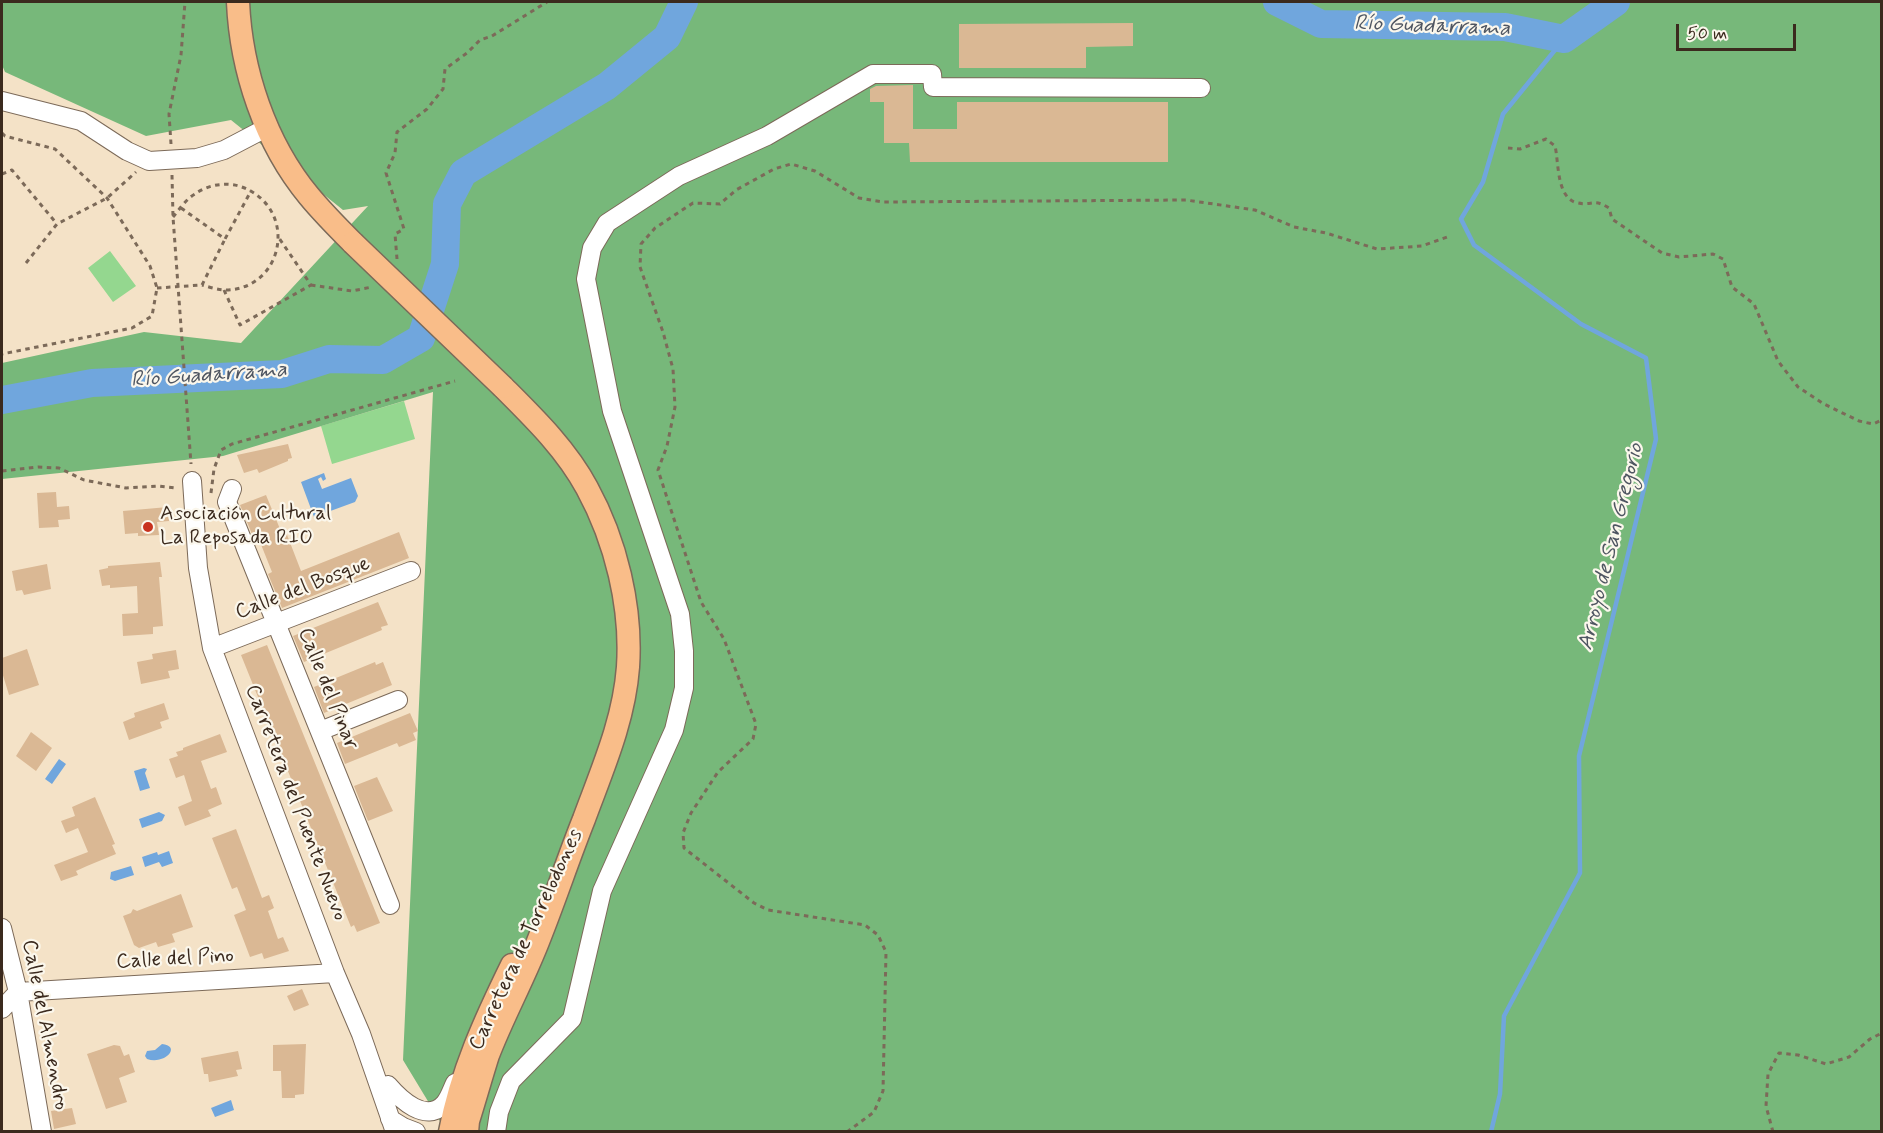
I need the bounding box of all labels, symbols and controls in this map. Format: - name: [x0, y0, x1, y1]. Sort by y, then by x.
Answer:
- water label: Río Guadarrama: [1353, 11, 1511, 43]
- scale bar: [1679, 12, 1799, 50]
- text: 50 m: [1687, 22, 1727, 46]
- water label: Río Guadarrama: [130, 357, 288, 395]
- water label: Arroyo de San Gregorio: [1574, 441, 1650, 653]
- place label: Asociación Cultural La Reposada RIO: [160, 502, 331, 552]
- marker: Asociación Cultural La Reposada RIO: [141, 520, 155, 534]
- street label: Calle del Bosque: [232, 552, 374, 626]
- street label: Calle del Pinar: [291, 624, 363, 754]
- street label: Carretera del Puente Nuevo: [238, 681, 352, 925]
- street label: Carretera de Torrelodones: [465, 825, 589, 1055]
- street label: Calle del Almendro: [15, 938, 73, 1112]
- street label: Calle del Pino: [115, 944, 235, 976]

